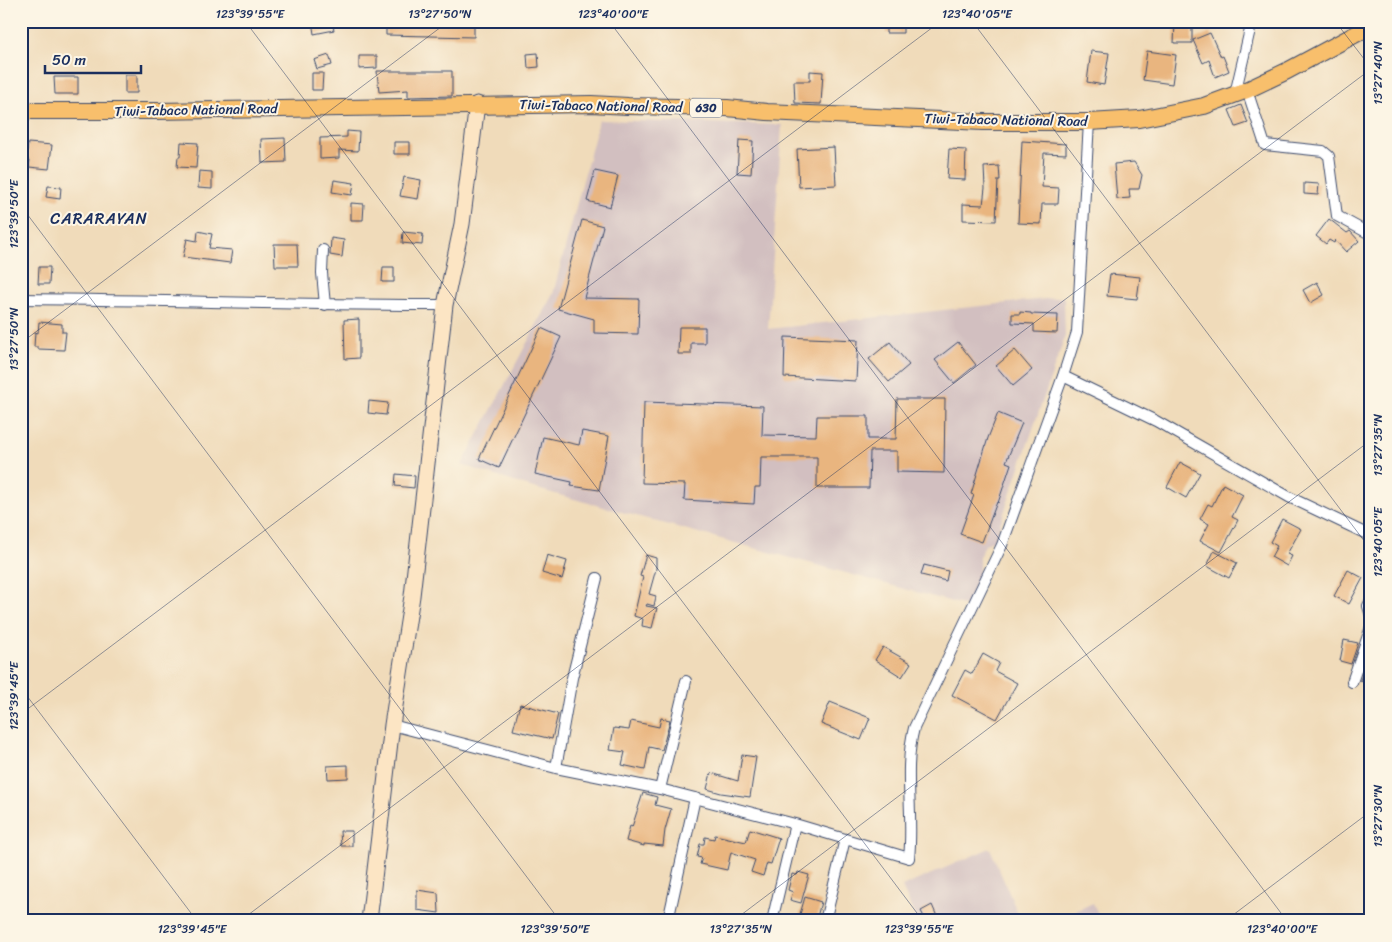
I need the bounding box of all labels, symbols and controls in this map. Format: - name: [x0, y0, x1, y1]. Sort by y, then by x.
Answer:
- text: 123°39'55"E: [216, 3, 286, 25]
- text: 13°27'50"N: [408, 3, 472, 25]
- text: 123°40'00"E: [578, 3, 649, 25]
- text: 123°40'05"E: [942, 3, 1013, 25]
- text: 13°27'40"N: [1367, 41, 1389, 105]
- scale bar: [45, 42, 141, 74]
- text: 50 m: [52, 47, 87, 73]
- street label: Tiwi-Tabaco National Road: [519, 92, 684, 120]
- street label: Tiwi-Tabaco National Road: [114, 96, 279, 124]
- road number: 630: [690, 99, 722, 118]
- street label: Tiwi-Tabaco National Road: [924, 106, 1089, 134]
- text: 123°39'50"E: [3, 178, 25, 248]
- district label: CARARAYAN: [50, 204, 148, 233]
- text: 13°27'50"N: [3, 307, 25, 371]
- text: 13°27'35"N: [1367, 413, 1389, 476]
- text: 123°40'05"E: [1367, 506, 1389, 577]
- text: 123°39'45"E: [3, 660, 25, 730]
- text: 13°27'30"N: [1367, 784, 1389, 847]
- text: 123°39'45"E: [158, 918, 228, 940]
- text: 123°39'50"E: [521, 918, 591, 940]
- text: 13°27'35"N: [710, 918, 773, 940]
- text: 123°39'55"E: [885, 918, 955, 940]
- text: 123°40'00"E: [1247, 918, 1318, 940]

